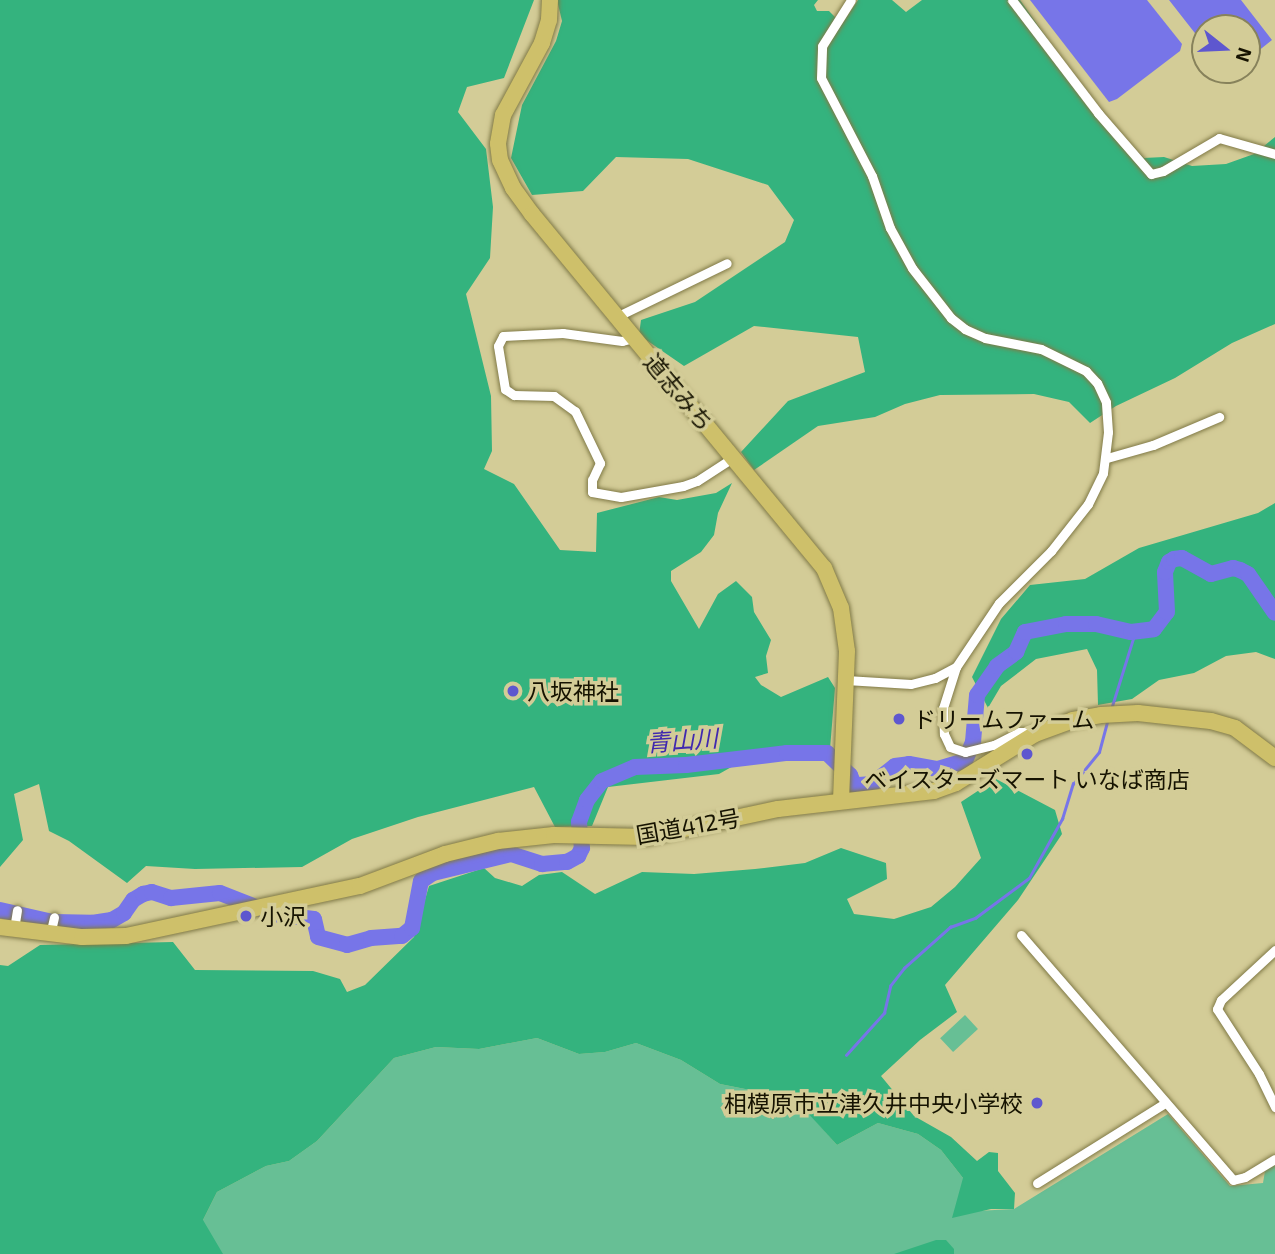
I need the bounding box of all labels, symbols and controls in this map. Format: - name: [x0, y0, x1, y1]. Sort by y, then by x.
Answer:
- north arrow: [1191, 14, 1261, 84]
- text: N: [1231, 45, 1258, 65]
- street label: 道志みち: [639, 348, 719, 436]
- place label: 八坂神社: [527, 677, 619, 705]
- marker: 八坂神社: [505, 683, 521, 699]
- place label: ドリームファーム: [913, 705, 1097, 733]
- marker: ドリームファーム: [891, 711, 907, 727]
- water label: 青山川: [645, 723, 719, 757]
- marker: ベイスターズマート いなば商店: [1019, 746, 1035, 762]
- place label: ベイスターズマート いなば商店: [863, 765, 1191, 793]
- street label: 国道412号: [634, 803, 742, 849]
- place label: 小沢: [260, 902, 306, 930]
- marker: 小沢: [238, 908, 254, 924]
- place label: 相模原市立津久井中央小学校: [724, 1089, 1023, 1117]
- marker: 相模原市立津久井中央小学校: [1029, 1095, 1045, 1111]

